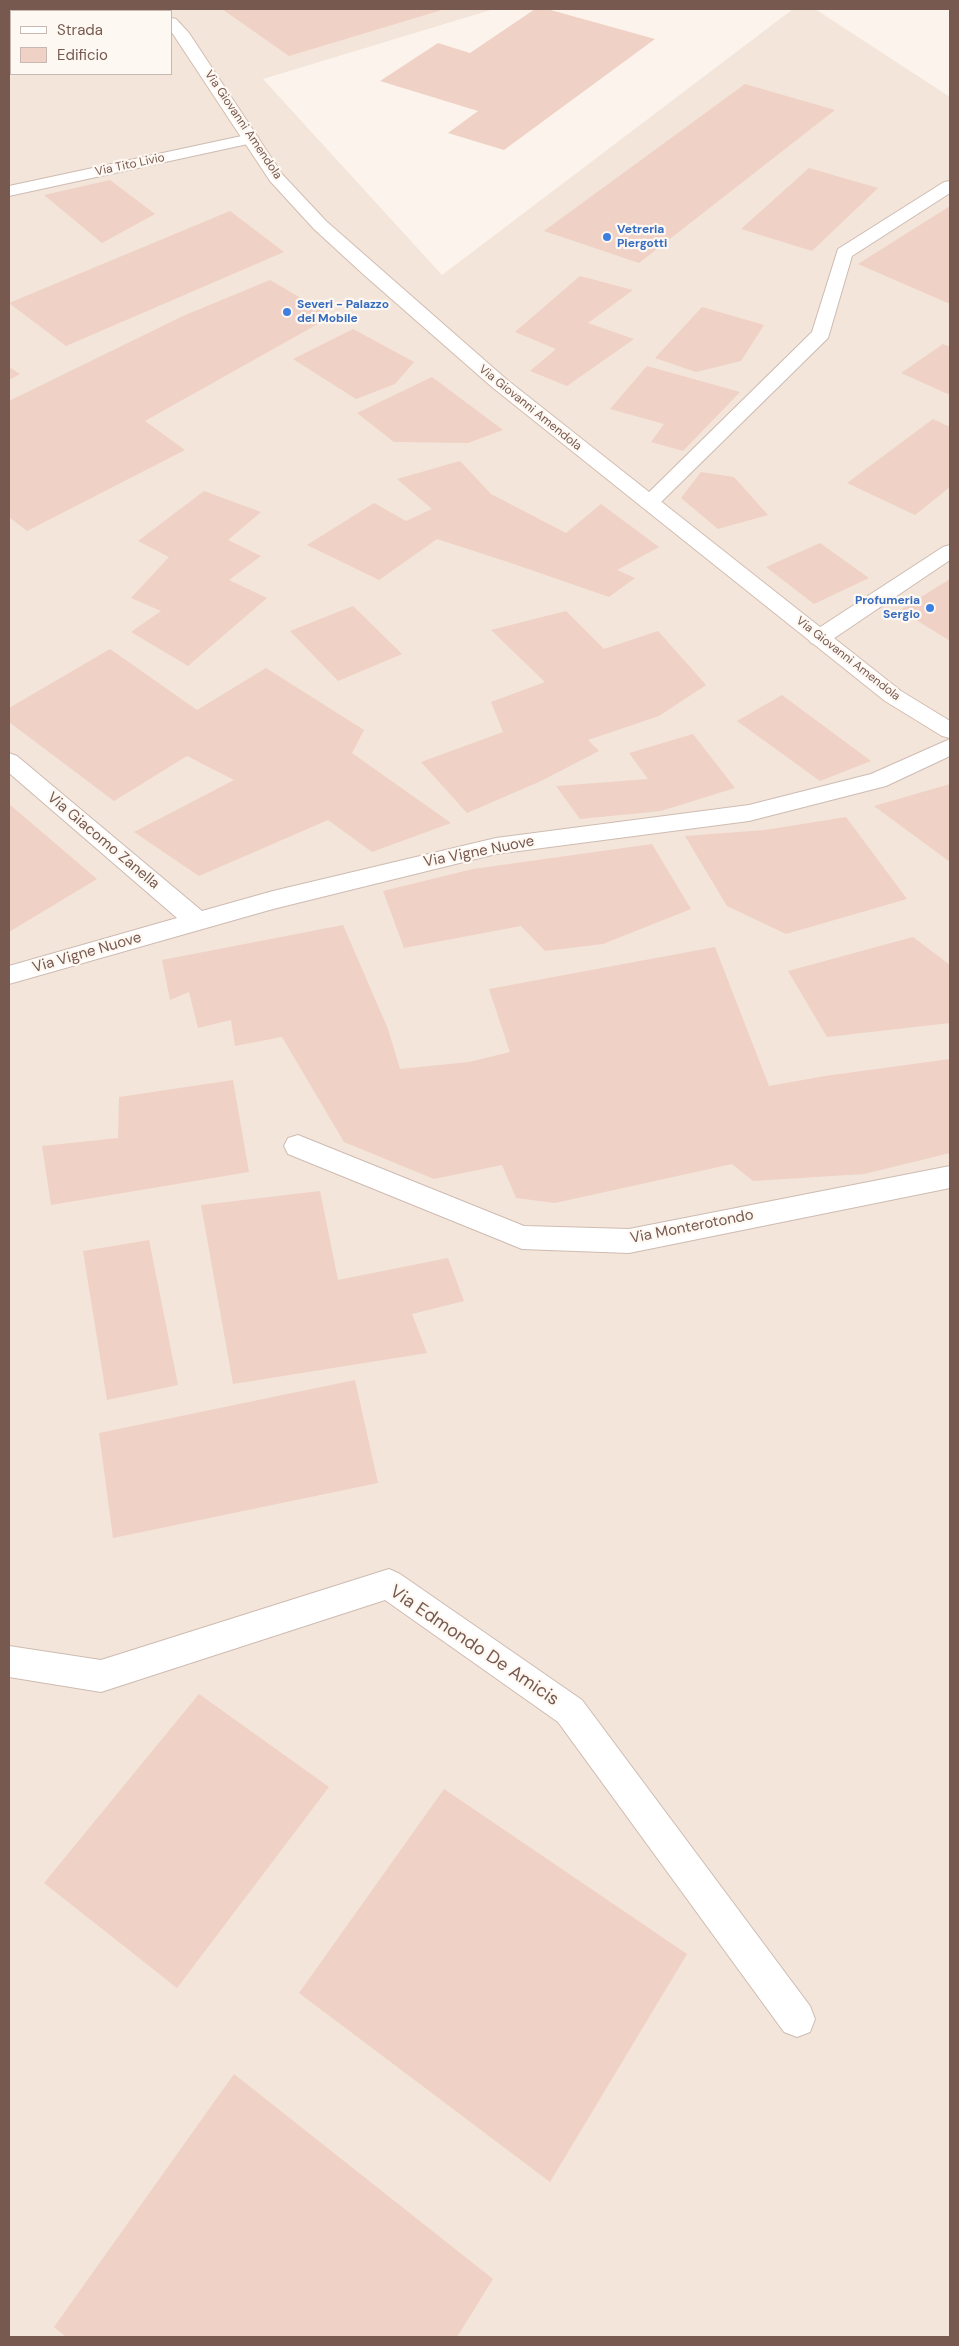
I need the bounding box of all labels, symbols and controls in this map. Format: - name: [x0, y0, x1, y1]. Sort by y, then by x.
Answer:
- legend: [10, 10, 172, 75]
- text: Strada: [57, 20, 103, 40]
- text: Edificio: [57, 45, 108, 65]
- street label: Via Giovanni Amendola: [201, 68, 285, 182]
- street label: Via Tito Livio: [94, 151, 166, 179]
- place label: Vetreria Piergotti: [617, 223, 667, 251]
- marker: Vetreria Piergotti: [601, 231, 613, 243]
- place label: Severi - Palazzo del Mobile: [297, 298, 389, 326]
- marker: Severi - Palazzo del Mobile: [281, 306, 293, 318]
- street label: Via Giovanni Amendola: [476, 362, 584, 454]
- place label: Profumeria Sergio: [855, 594, 920, 622]
- marker: Profumeria Sergio: [924, 602, 936, 614]
- street label: Via Giovanni Amendola: [793, 614, 903, 704]
- street label: Via Giacomo Zanella: [43, 789, 163, 893]
- street label: Via Vigne Nuove: [422, 832, 536, 872]
- street label: Via Vigne Nuove: [30, 929, 144, 977]
- street label: Via Monterotondo: [629, 1206, 755, 1248]
- street label: Via Edmondo De Amicis: [385, 1581, 563, 1711]

